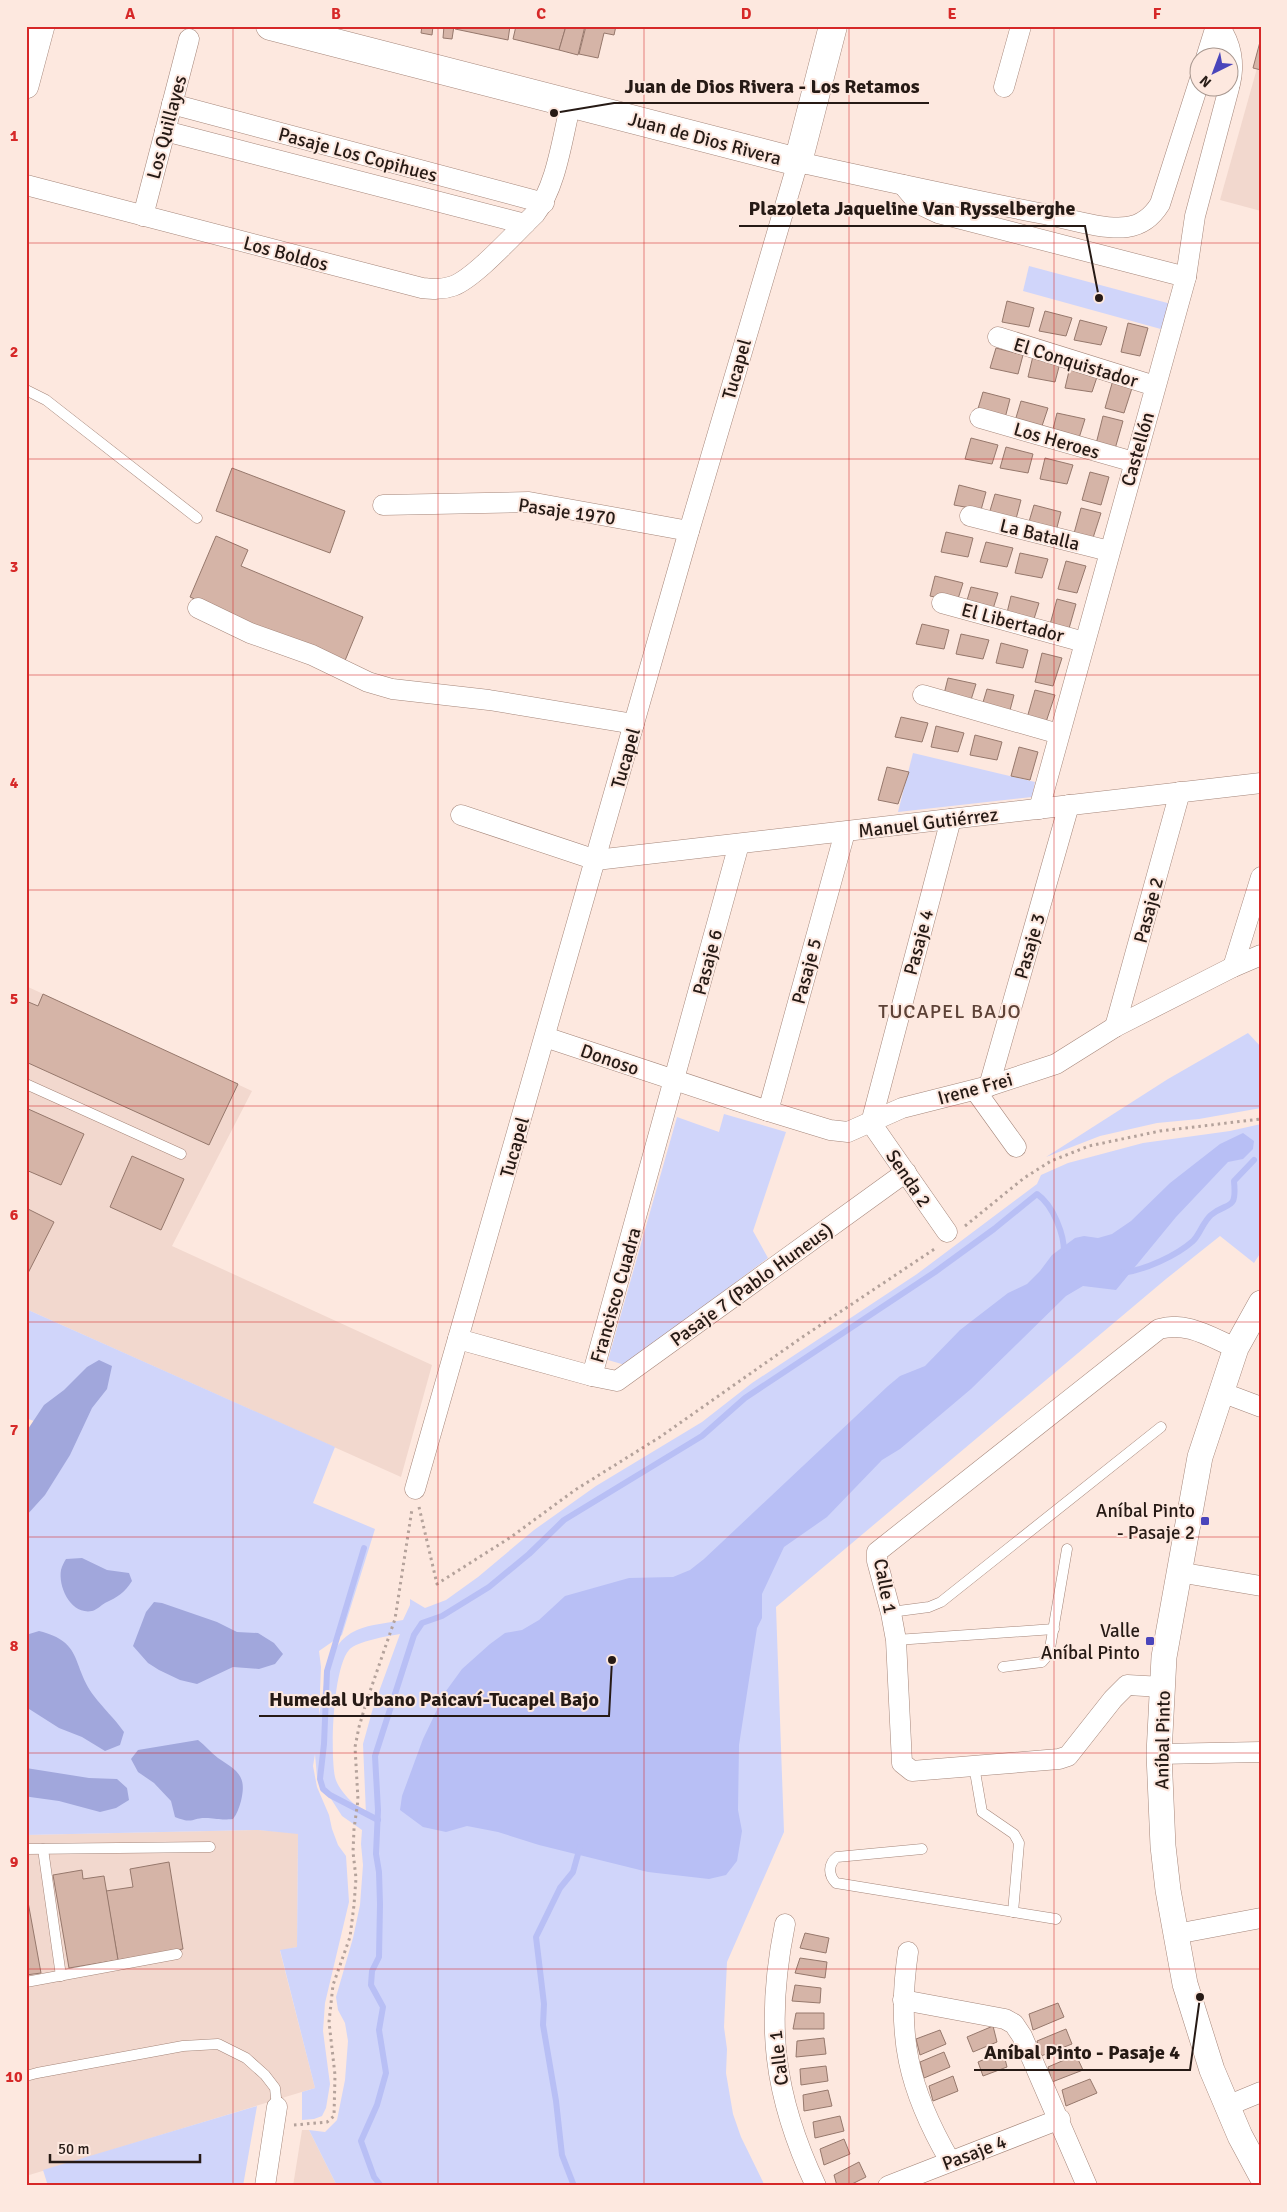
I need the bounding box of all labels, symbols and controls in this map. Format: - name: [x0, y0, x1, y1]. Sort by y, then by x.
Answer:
- text: A: [125, 4, 136, 24]
- text: B: [331, 4, 341, 24]
- text: C: [536, 4, 546, 24]
- text: D: [741, 4, 752, 24]
- text: E: [947, 4, 957, 24]
- text: F: [1153, 4, 1162, 24]
- north arrow: [1190, 48, 1240, 98]
- callout: Juan de Dios Rivera - Los Retamos: [614, 68, 929, 103]
- text: N: [1196, 72, 1215, 91]
- street label: Los Quillayes: [142, 73, 192, 182]
- text: Juan de Dios Rivera - Los Retamos: [624, 74, 920, 99]
- street label: Juan de Dios Rivera: [626, 107, 784, 171]
- street label: Pasaje Los Copihues: [276, 122, 440, 188]
- text: 1: [10, 126, 19, 146]
- callout: Plazoleta Jaqueline Van Rysselberghe: [739, 191, 1085, 226]
- text: Plazoleta Jaqueline Van Rysselberghe: [749, 196, 1075, 221]
- street label: Los Boldos: [241, 231, 331, 277]
- street label: El Conquistador: [1010, 333, 1141, 393]
- street label: Tucapel: [717, 336, 757, 402]
- text: 2: [10, 342, 18, 362]
- street label: Castellón: [1116, 409, 1160, 489]
- street label: Los Heroes: [1011, 417, 1103, 465]
- street label: Pasaje 1970: [517, 493, 617, 531]
- street label: La Batalla: [997, 513, 1082, 556]
- text: 3: [10, 557, 18, 577]
- street label: El Libertador: [959, 598, 1067, 648]
- street label: Tucapel: [606, 725, 646, 791]
- text: 4: [10, 773, 19, 793]
- street label: Manuel Gutiérrez: [857, 803, 999, 843]
- street label: Pasaje 2: [1129, 875, 1169, 946]
- street label: Pasaje 4: [899, 907, 939, 978]
- street label: Pasaje 3: [1009, 911, 1051, 982]
- street label: Pasaje 6: [688, 927, 728, 998]
- street label: Pasaje 5: [787, 936, 827, 1007]
- text: 5: [10, 989, 18, 1009]
- district label: TUCAPEL BAJO: [878, 999, 1022, 1024]
- street label: Donoso: [577, 1039, 642, 1081]
- street label: Irene Frei: [935, 1067, 1015, 1110]
- street label: Tucapel: [495, 1114, 535, 1180]
- street label: Senda 2: [880, 1145, 936, 1212]
- text: 6: [10, 1205, 19, 1225]
- street label: Pasaje 7 (Pablo Huneus): [666, 1218, 838, 1352]
- street label: Francisco Cuadra: [585, 1225, 647, 1366]
- text: 7: [10, 1420, 19, 1440]
- place label: Aníbal Pinto - Pasaje 2: [1096, 1499, 1195, 1545]
- marker: Aníbal Pinto - Pasaje 2: [1199, 1515, 1211, 1527]
- street label: Calle 1: [868, 1557, 902, 1616]
- place label: Valle Aníbal Pinto: [1041, 1619, 1140, 1665]
- marker: Valle Aníbal Pinto: [1144, 1635, 1156, 1647]
- text: 8: [10, 1636, 19, 1656]
- callout: Humedal Urbano Paicaví-Tucapel Bajo: [259, 1681, 609, 1716]
- text: Humedal Urbano Paicaví-Tucapel Bajo: [269, 1687, 599, 1712]
- street label: Aníbal Pinto: [1150, 1690, 1176, 1790]
- text: 9: [10, 1852, 19, 1872]
- street label: Calle 1: [764, 2029, 794, 2087]
- callout: Aníbal Pinto - Pasaje 4: [974, 2035, 1190, 2070]
- text: Aníbal Pinto - Pasaje 4: [984, 2040, 1180, 2065]
- text: 10: [5, 2067, 23, 2087]
- street label: Pasaje 4: [939, 2130, 1010, 2176]
- scale bar: [50, 2132, 200, 2164]
- text: 50 m: [58, 2140, 89, 2158]

